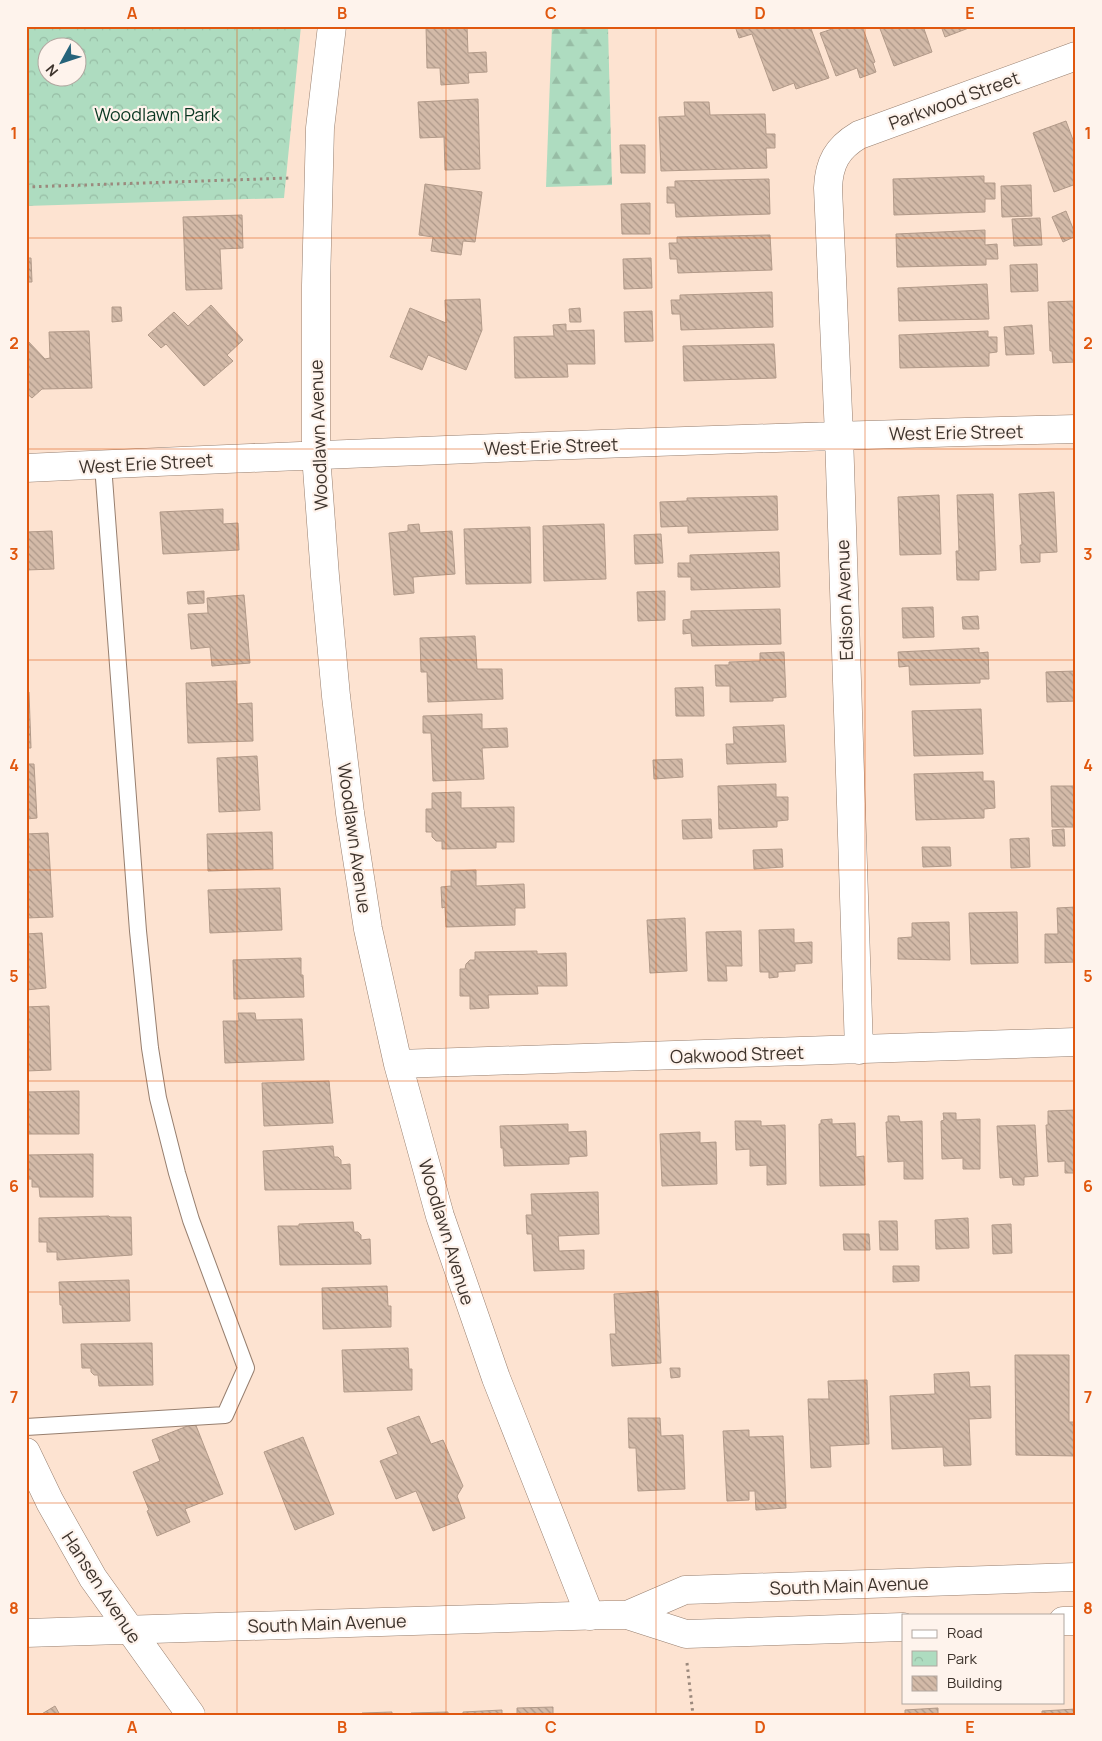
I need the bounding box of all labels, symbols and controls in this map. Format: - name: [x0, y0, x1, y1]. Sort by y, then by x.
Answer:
- text: A: [127, 2, 138, 24]
- text: B: [337, 2, 347, 24]
- text: C: [545, 2, 557, 24]
- text: D: [754, 2, 766, 24]
- text: E: [965, 2, 975, 24]
- north arrow: [38, 38, 88, 88]
- text: N: [41, 61, 62, 81]
- street label: Parkwood Street: [885, 65, 1023, 135]
- park label: Woodlawn Park: [94, 102, 221, 126]
- text: 1: [10, 122, 18, 144]
- text: 1: [1084, 122, 1092, 144]
- text: 2: [9, 332, 19, 354]
- text: 2: [1083, 332, 1093, 354]
- street label: Woodlawn Avenue: [303, 359, 333, 511]
- street label: West Erie Street: [889, 419, 1023, 445]
- street label: West Erie Street: [483, 432, 619, 460]
- street label: West Erie Street: [78, 447, 214, 479]
- street label: Edison Avenue: [830, 539, 858, 661]
- text: 3: [9, 543, 19, 565]
- text: 3: [1083, 543, 1093, 565]
- text: 4: [9, 754, 19, 776]
- text: 4: [1083, 754, 1093, 776]
- street label: Woodlawn Avenue: [333, 761, 377, 915]
- text: 5: [9, 965, 19, 987]
- text: 5: [1083, 965, 1093, 987]
- street label: Oakwood Street: [670, 1040, 804, 1068]
- street label: Woodlawn Avenue: [413, 1156, 481, 1308]
- text: 6: [9, 1175, 19, 1197]
- text: 6: [1083, 1175, 1093, 1197]
- text: 7: [10, 1386, 18, 1408]
- text: 7: [1084, 1386, 1092, 1408]
- street label: Hansen Avenue: [57, 1527, 147, 1647]
- street label: South Main Avenue: [769, 1570, 929, 1600]
- text: 8: [9, 1597, 19, 1619]
- text: 8: [1083, 1597, 1093, 1619]
- street label: South Main Avenue: [247, 1608, 407, 1638]
- legend: [902, 1614, 1064, 1704]
- text: Road: [947, 1622, 983, 1643]
- text: Park: [947, 1648, 977, 1669]
- text: Building: [947, 1672, 1002, 1693]
- text: A: [127, 1716, 138, 1738]
- text: B: [337, 1716, 347, 1738]
- text: C: [545, 1716, 557, 1738]
- text: D: [754, 1716, 766, 1738]
- text: E: [965, 1716, 975, 1738]

